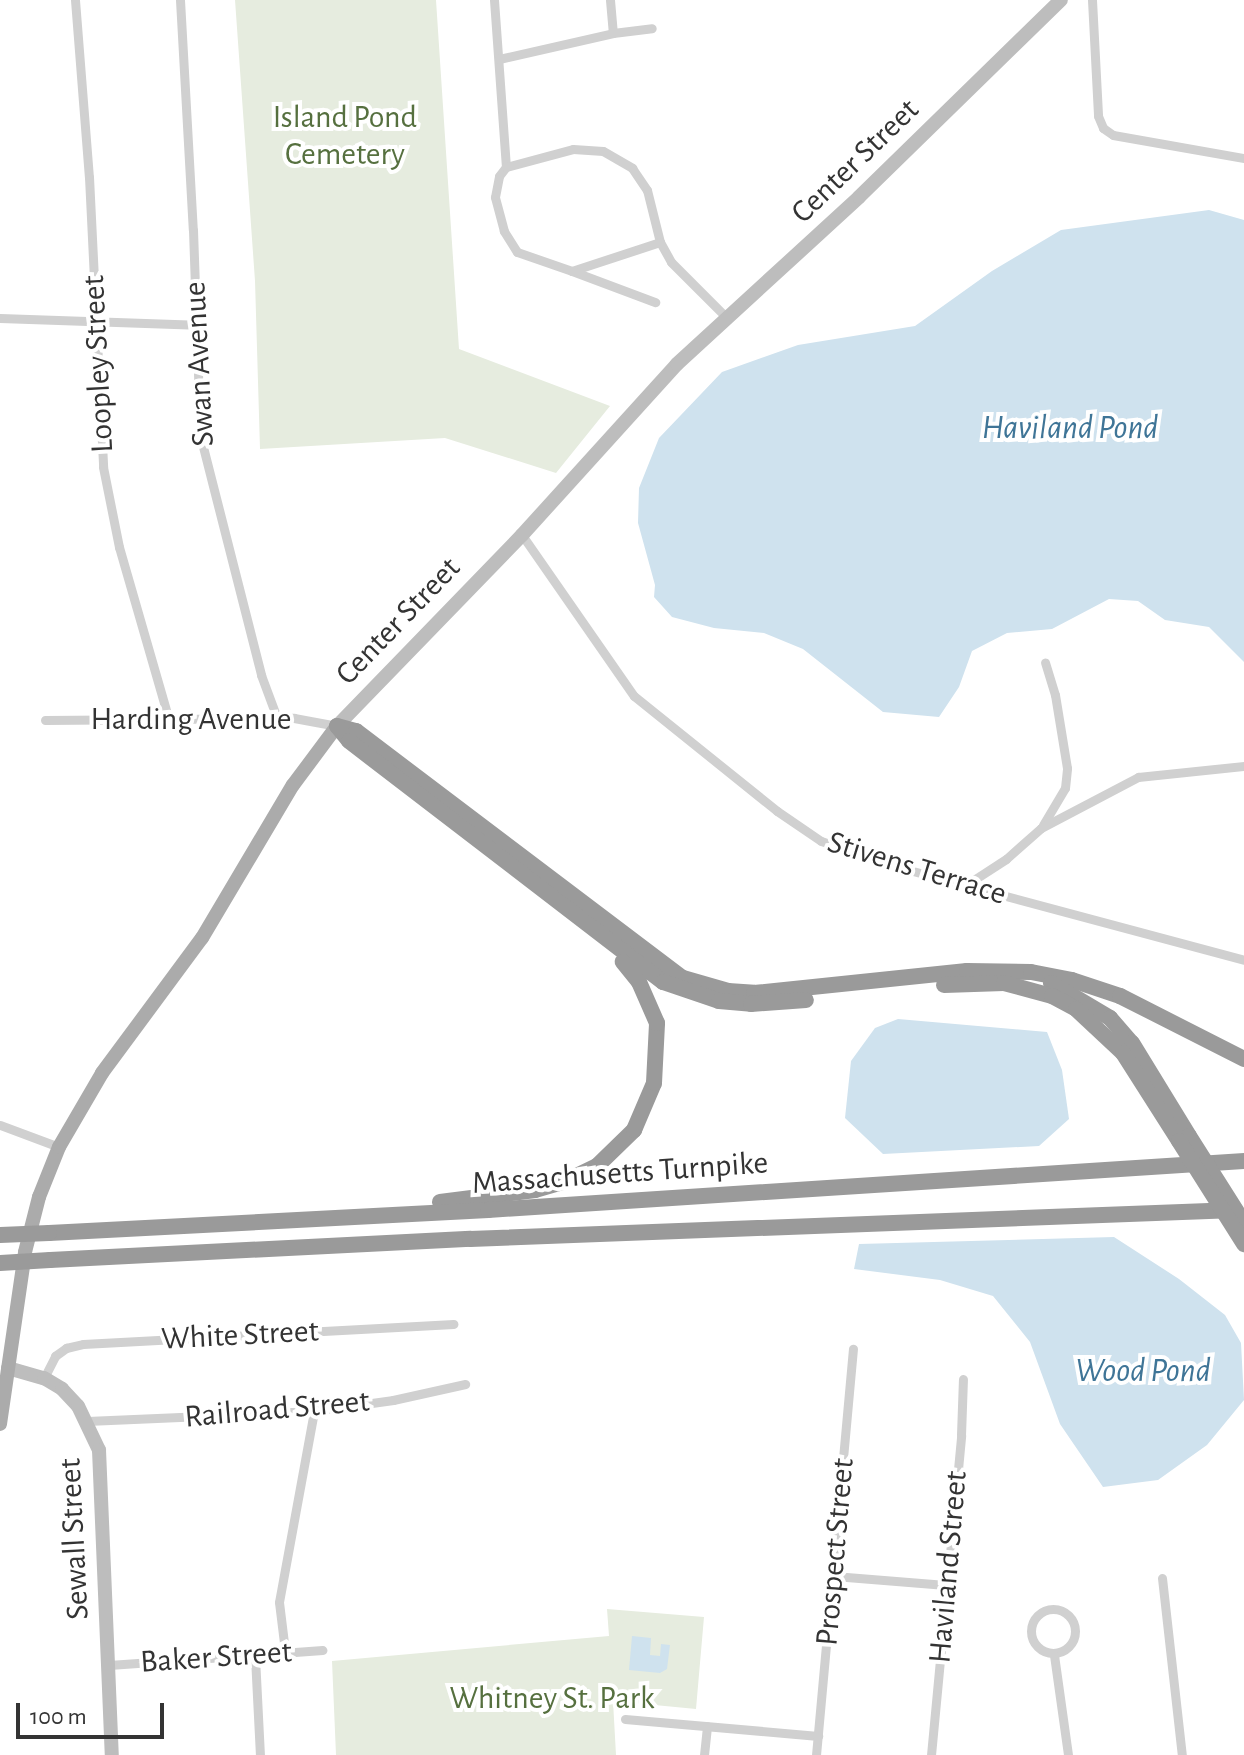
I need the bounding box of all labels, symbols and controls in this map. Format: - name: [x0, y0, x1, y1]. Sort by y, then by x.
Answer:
- street label: Center Street: [783, 91, 927, 231]
- park label: Island Pond Cemetery: [273, 99, 417, 174]
- street label: Loopley Street: [74, 274, 122, 454]
- street label: Swan Avenue: [176, 281, 222, 447]
- water label: Haviland Pond: [982, 409, 1158, 449]
- street label: Center Street: [328, 549, 468, 693]
- street label: Harding Avenue: [91, 700, 291, 738]
- street label: Stivens Terrace: [823, 823, 1011, 913]
- street label: Massachusetts Turnpike: [471, 1144, 769, 1202]
- street label: White Street: [160, 1312, 320, 1358]
- water label: Wood Pond: [1075, 1352, 1211, 1392]
- street label: Railroad Street: [183, 1382, 371, 1436]
- street label: Sewall Street: [51, 1457, 97, 1621]
- street label: Prospect Street: [808, 1457, 862, 1647]
- street label: Haviland Street: [920, 1469, 976, 1665]
- street label: Baker Street: [139, 1633, 293, 1681]
- park label: Whitney St. Park: [449, 1679, 655, 1717]
- scale bar: [20, 1687, 168, 1737]
- text: 100 m: [30, 1705, 87, 1729]

